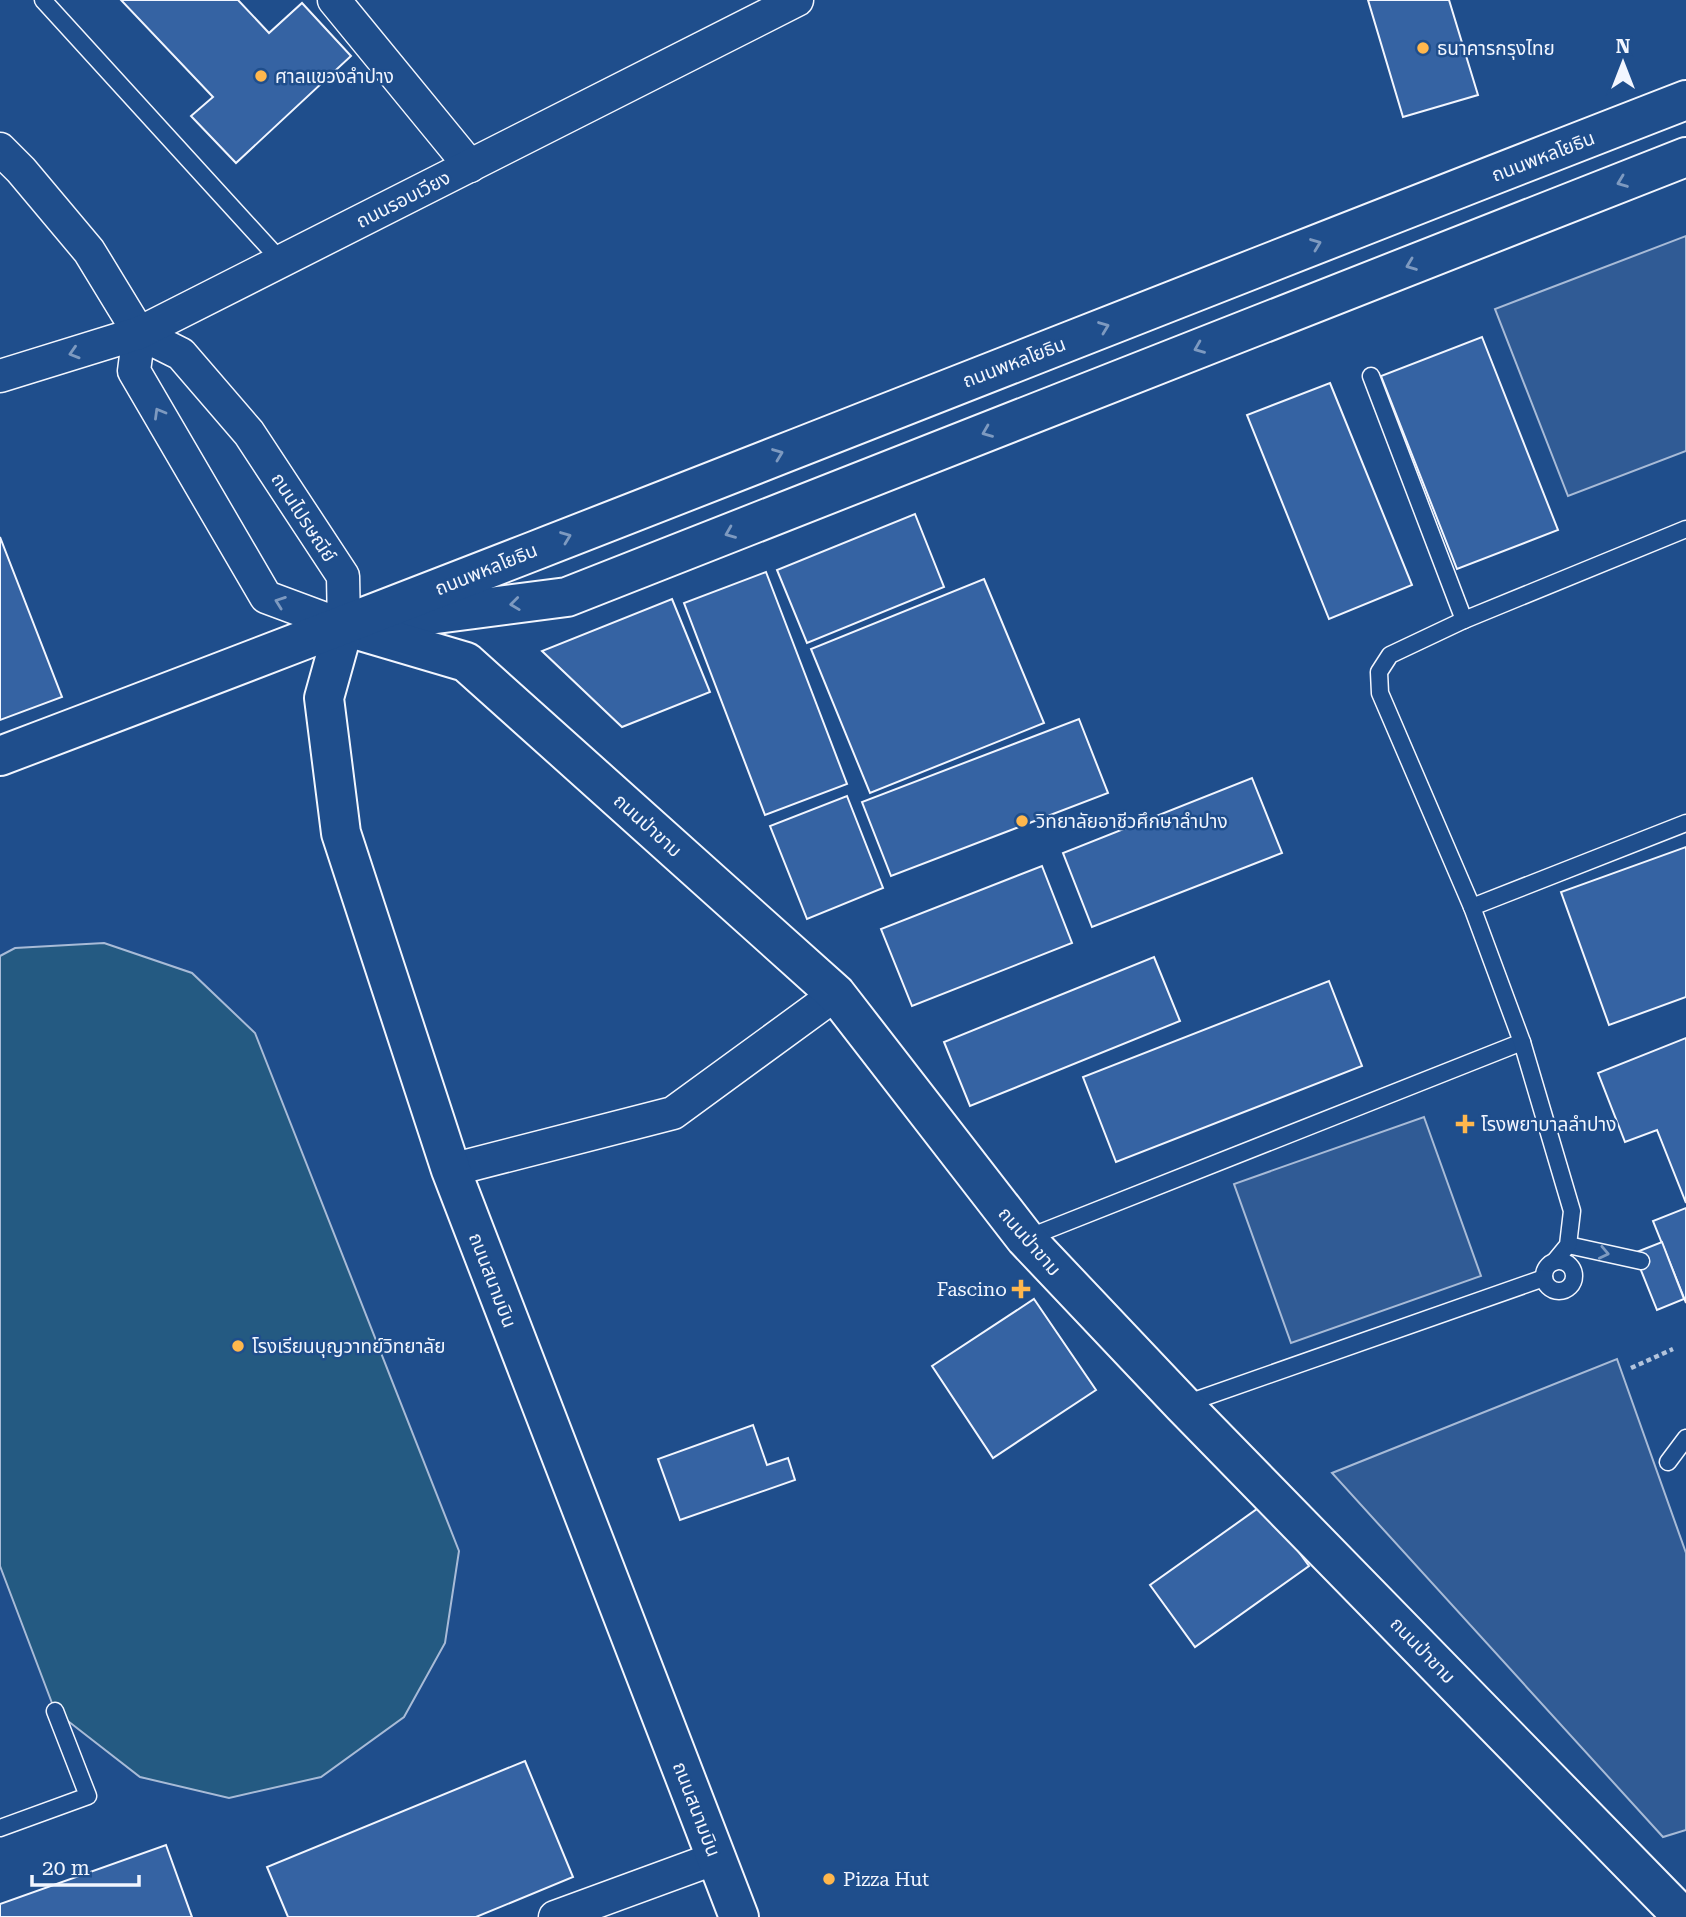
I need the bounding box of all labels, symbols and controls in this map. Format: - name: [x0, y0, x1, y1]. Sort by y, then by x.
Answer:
- north arrow: [1588, 28, 1658, 98]
- text: N: [1616, 35, 1631, 58]
- place label: ธนาคารกรุงไทย: [1437, 37, 1555, 60]
- marker: ธนาคารกรุงไทย: [1415, 40, 1431, 56]
- place label: ศาลแขวงลำปาง: [275, 65, 394, 88]
- marker: ศาลแขวงลำปาง: [253, 68, 269, 84]
- street label: ถนนพหลโยธิน: [1488, 126, 1598, 187]
- street label: ถนนรอบเวียง: [352, 166, 454, 233]
- one-way arrow: [1617, 174, 1629, 188]
- one-way arrow: [1309, 238, 1321, 252]
- one-way arrow: [1405, 257, 1417, 271]
- one-way arrow: [1097, 321, 1109, 335]
- street label: ถนนพหลโยธิน: [959, 332, 1069, 393]
- one-way arrow: [1193, 340, 1205, 354]
- one-way arrow: [68, 345, 81, 359]
- one-way arrow: [154, 408, 167, 421]
- one-way arrow: [982, 423, 994, 437]
- one-way arrow: [771, 448, 783, 462]
- street label: ถนนไปรษณีย์: [266, 468, 341, 566]
- one-way arrow: [724, 525, 736, 539]
- one-way arrow: [559, 531, 571, 545]
- street label: ถนนพหลโยธิน: [432, 538, 541, 600]
- one-way arrow: [274, 597, 286, 611]
- one-way arrow: [509, 597, 521, 612]
- street label: ถนนป่าขาม: [609, 789, 686, 862]
- place label: วิทยาลัยอาชีวศึกษาลำปาง: [1036, 810, 1228, 833]
- marker: วิทยาลัยอาชีวศึกษาลำปาง: [1014, 813, 1030, 829]
- place label: โรงพยาบาลลำปาง: [1481, 1113, 1616, 1136]
- marker: โรงพยาบาลลำปาง: [1455, 1114, 1475, 1134]
- street label: ถนนป่าขาม: [993, 1202, 1066, 1280]
- street label: ถนนสนามบิน: [464, 1229, 521, 1331]
- one-way arrow: [1598, 1245, 1610, 1259]
- place label: Fascino: [937, 1278, 1007, 1301]
- marker: Fascino: [1013, 1281, 1029, 1297]
- place label: โรงเรียนบุญวาทย์วิทยาลัย: [252, 1335, 445, 1358]
- marker: โรงเรียนบุญวาทย์วิทยาลัย: [230, 1338, 246, 1354]
- street label: ถนนป่าขาม: [1385, 1612, 1460, 1688]
- street label: ถนนสนามบิน: [668, 1758, 725, 1860]
- scale bar: [32, 1843, 138, 1887]
- text: 20 m: [42, 1856, 90, 1880]
- place label: Pizza Hut: [843, 1868, 929, 1891]
- marker: Pizza Hut: [821, 1871, 837, 1887]

